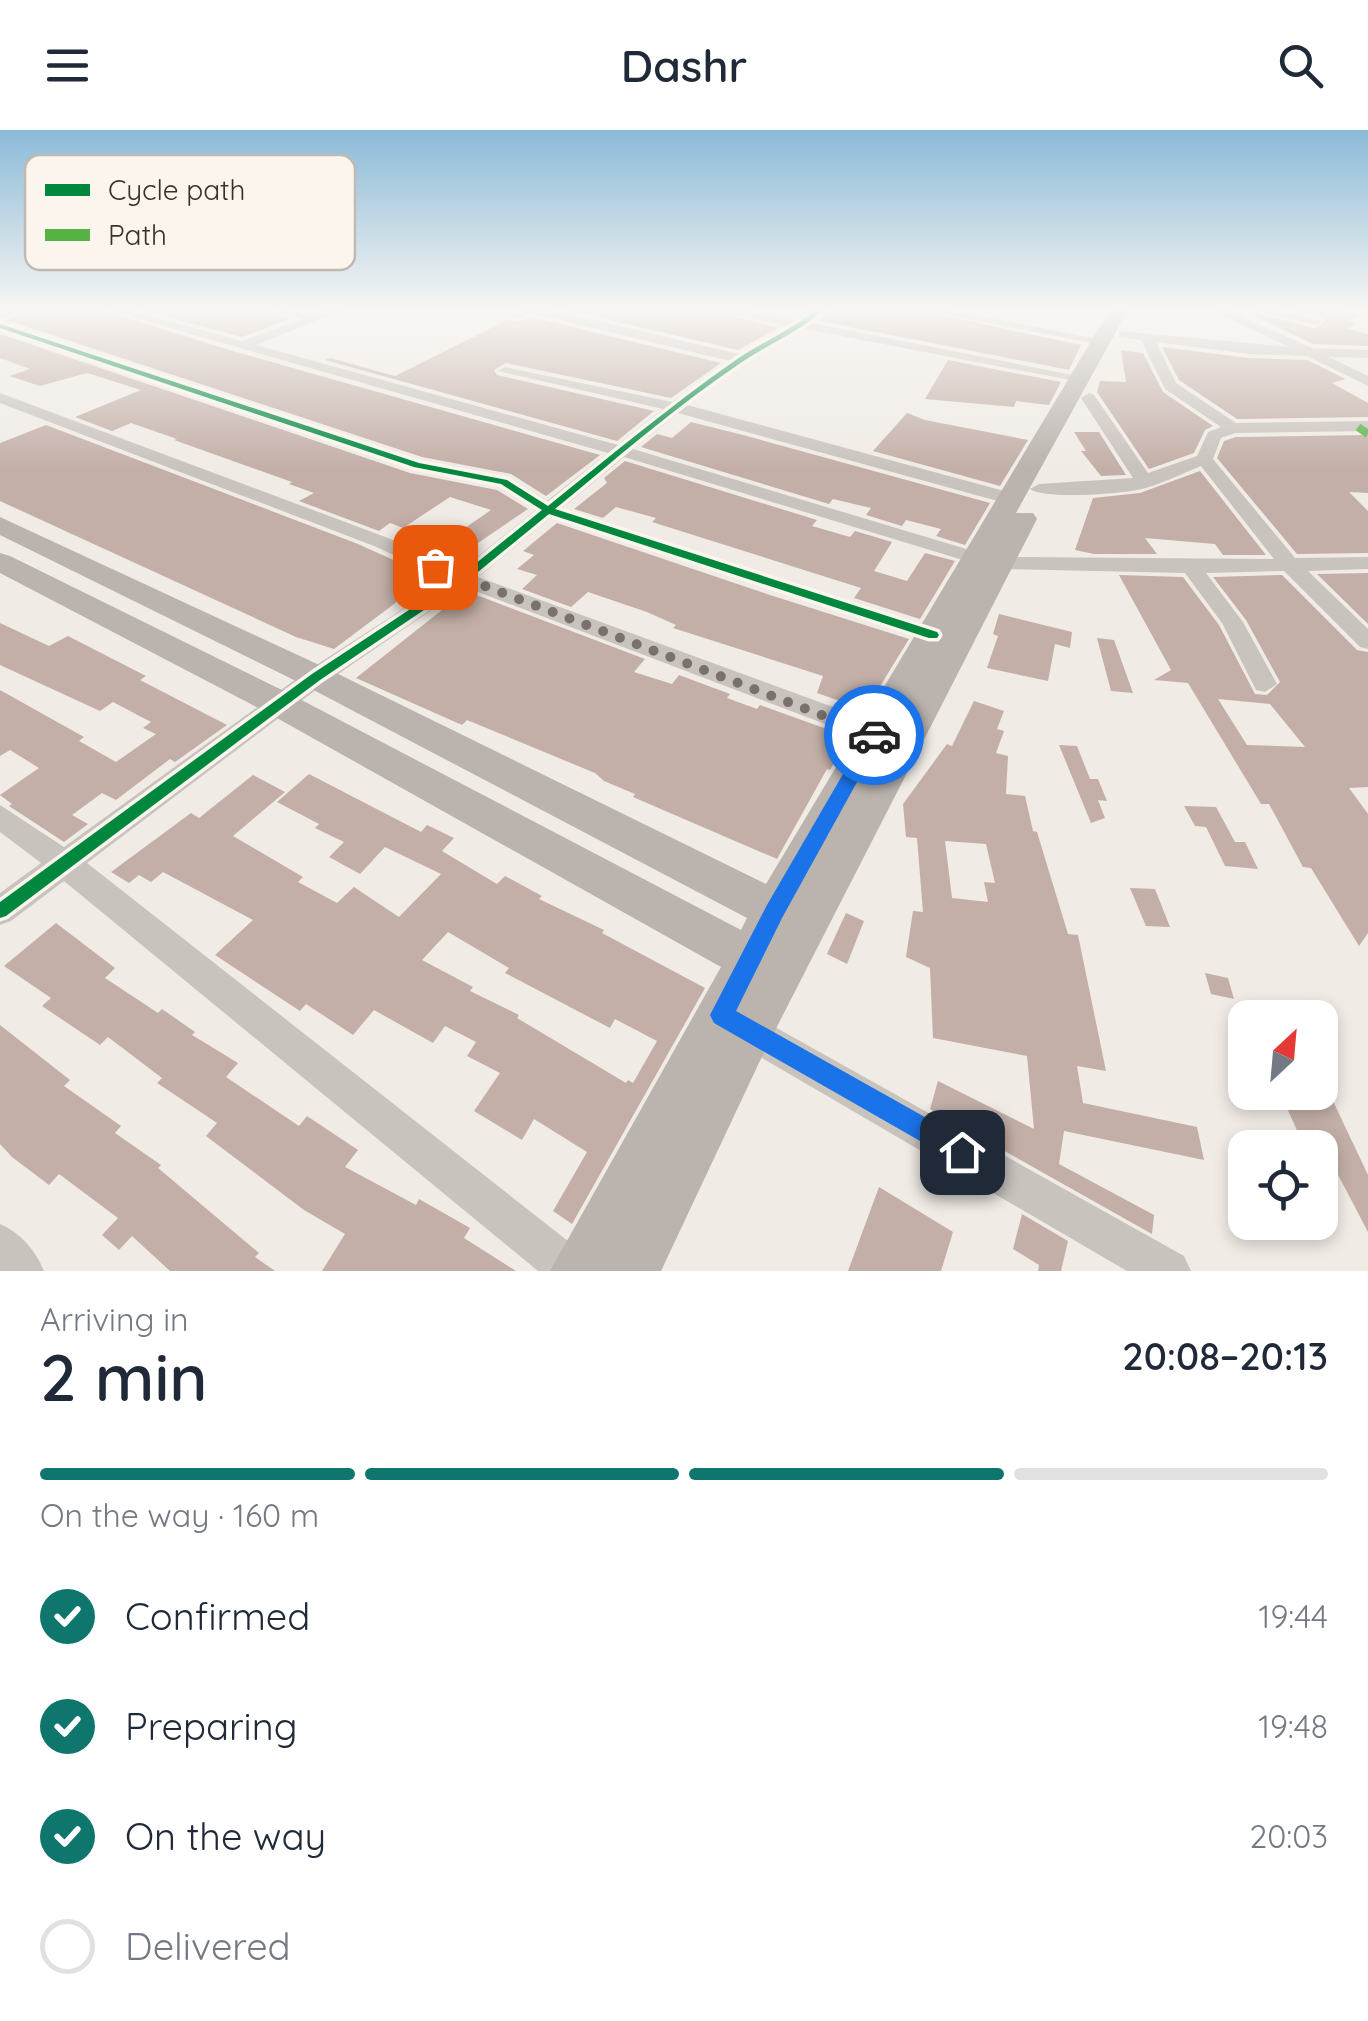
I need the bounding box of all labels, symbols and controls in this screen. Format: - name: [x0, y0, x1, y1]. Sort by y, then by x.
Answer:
- text: Dashr: [621, 37, 747, 93]
- icon: menu: [40, 38, 95, 93]
- icon: search: [1273, 38, 1328, 93]
- legend: [25, 155, 355, 270]
- text: Cycle path: [108, 172, 246, 207]
- text: Path: [108, 217, 167, 252]
- pin: [393, 525, 478, 610]
- icon: bag: [408, 540, 463, 595]
- courier: [824, 685, 924, 785]
- icon: car: [847, 708, 902, 763]
- north arrow: [1228, 1000, 1338, 1110]
- map controls: [1228, 1000, 1338, 1240]
- pin: [920, 1110, 1005, 1195]
- icon: home: [935, 1125, 990, 1180]
- button: locate: [1228, 1130, 1338, 1240]
- text: Arriving in: [40, 1299, 189, 1339]
- text: 20:08–20:13: [1122, 1332, 1328, 1380]
- text: 2 min: [40, 1336, 208, 1417]
- text: On the way · 160 m: [40, 1495, 319, 1535]
- icon: check: [40, 1589, 95, 1644]
- text: Confirmed: [125, 1592, 310, 1640]
- text: 19:44: [1259, 1596, 1328, 1636]
- icon: check: [40, 1699, 95, 1754]
- text: Preparing: [125, 1702, 297, 1750]
- text: 19:48: [1258, 1706, 1328, 1746]
- icon: check: [40, 1809, 95, 1864]
- text: On the way: [125, 1812, 326, 1860]
- text: 20:03: [1249, 1816, 1328, 1856]
- text: Delivered: [125, 1922, 291, 1970]

